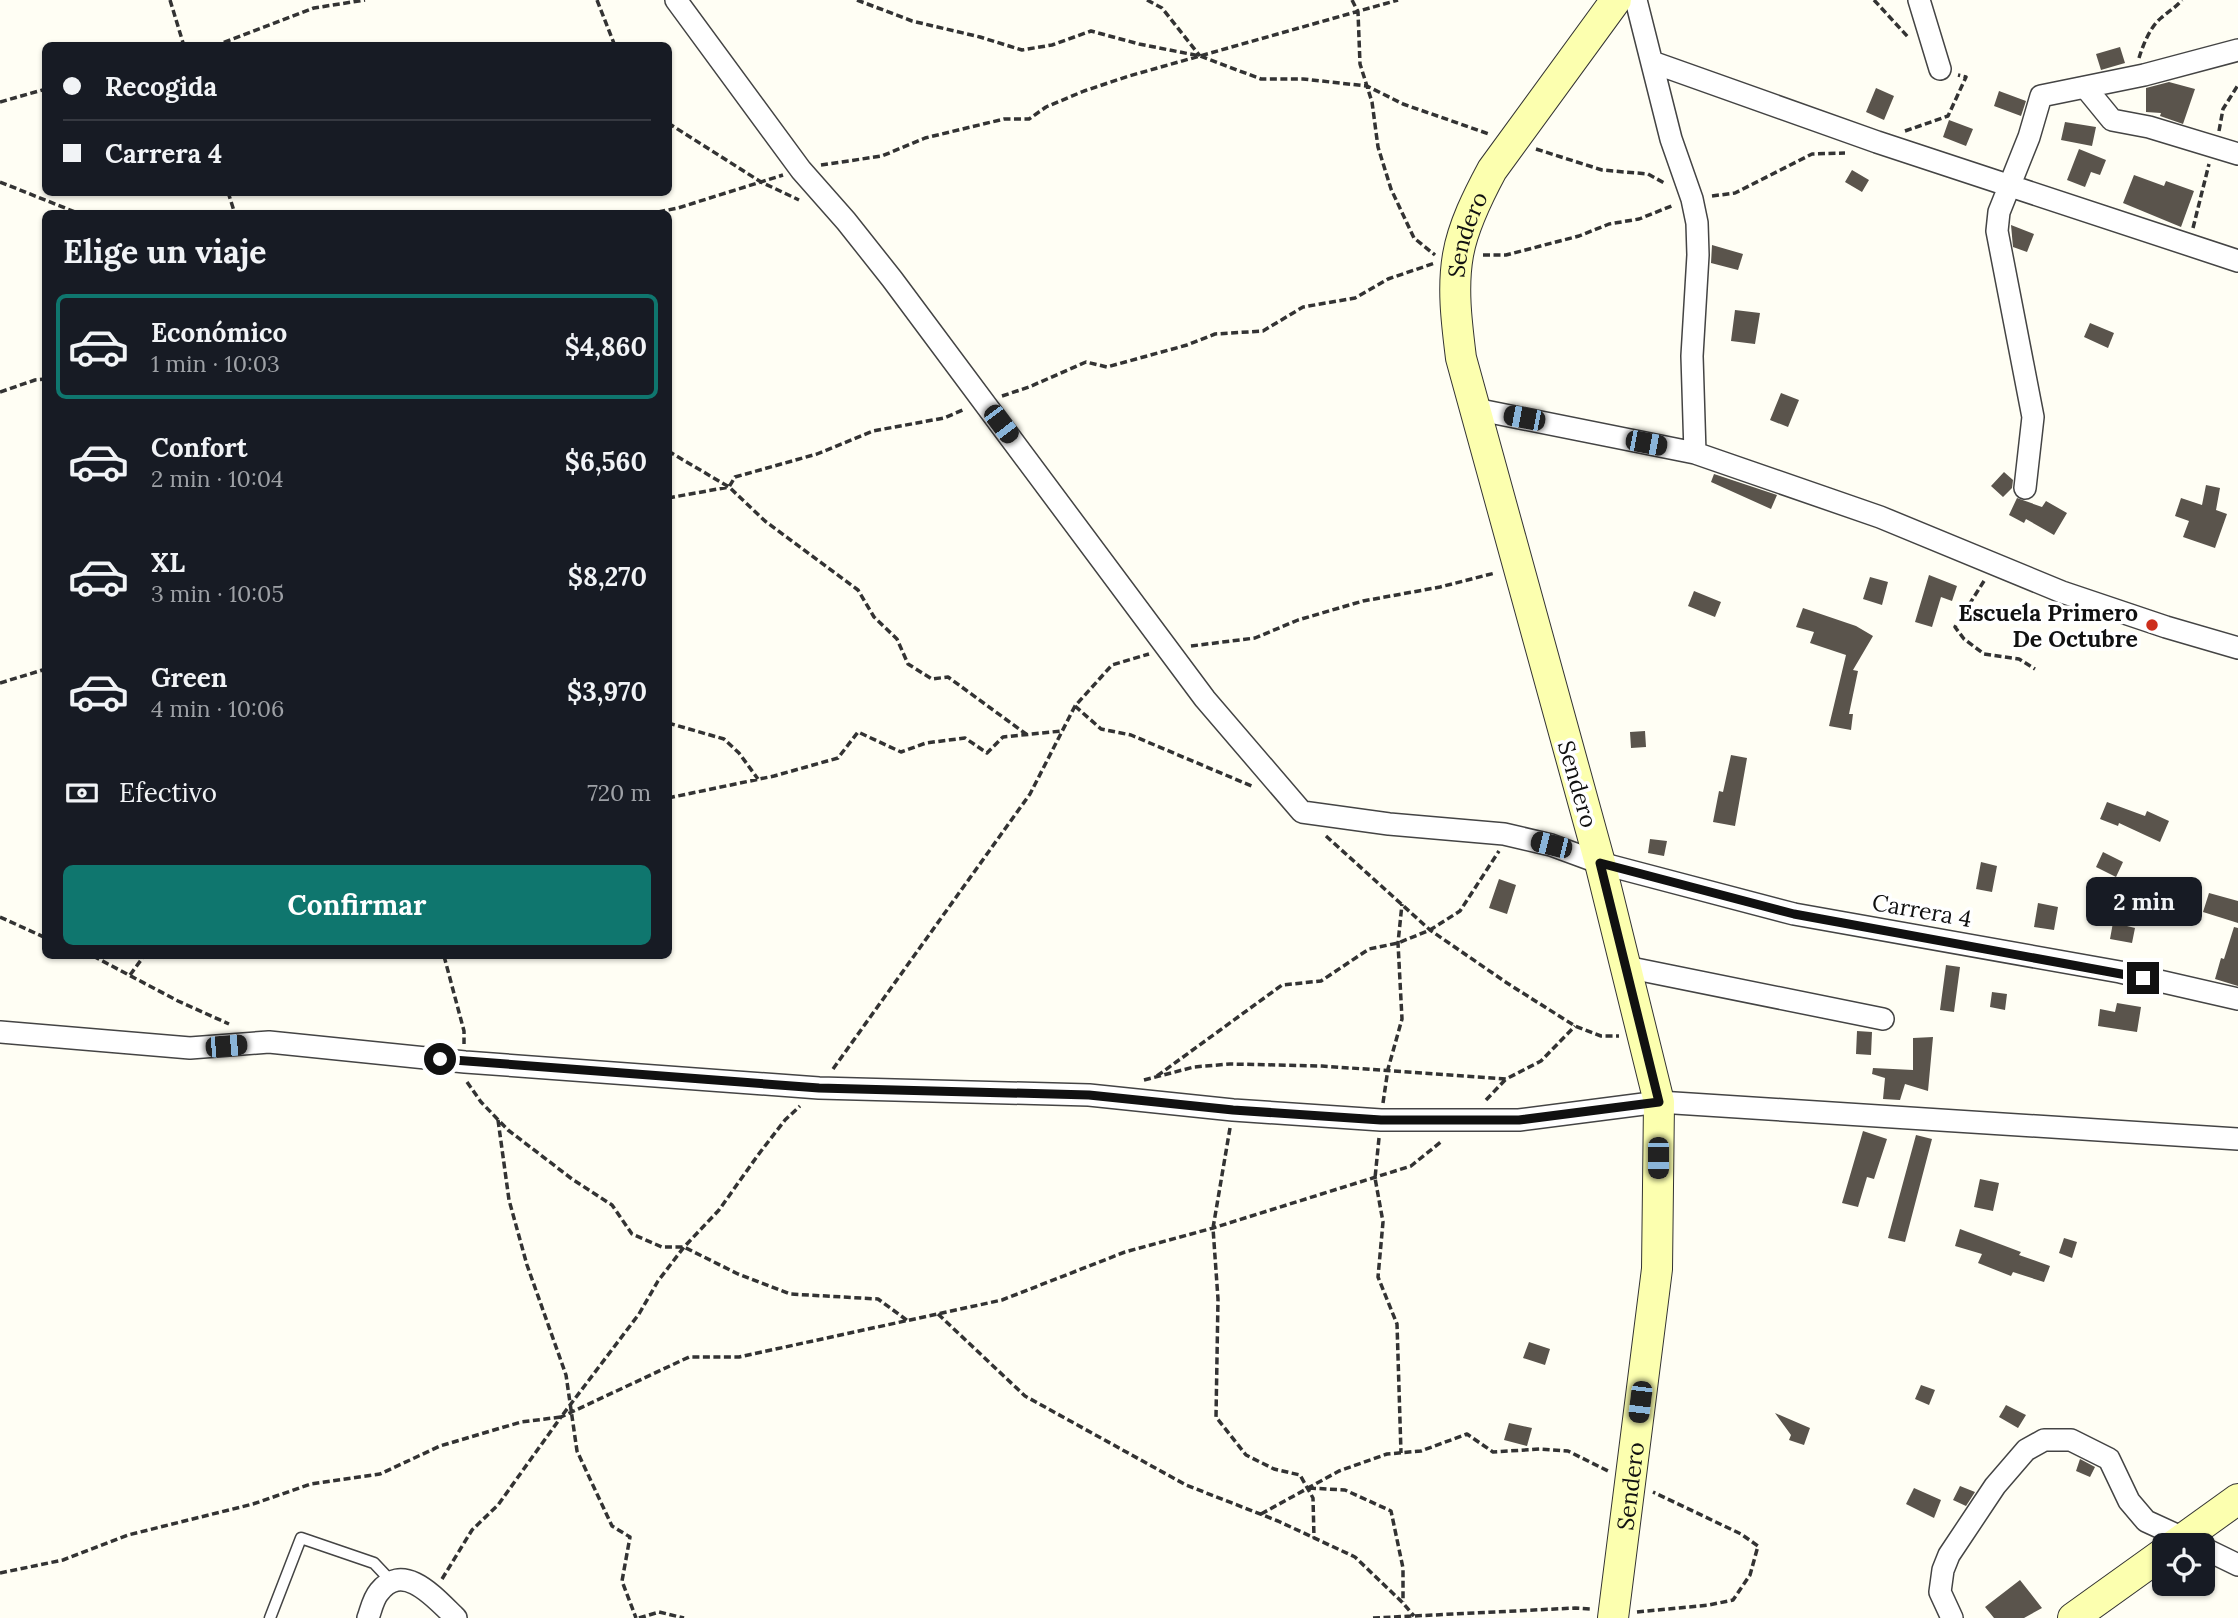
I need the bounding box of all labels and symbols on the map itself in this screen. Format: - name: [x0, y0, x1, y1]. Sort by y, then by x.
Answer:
- street label: Sendero: [1441, 186, 1493, 279]
- car: [980, 401, 1023, 447]
- car: [1502, 404, 1547, 432]
- car: [1624, 429, 1669, 457]
- place label: Escuela Primero De Octubre: [1958, 598, 2138, 653]
- marker: Escuela Primero De Octubre: [2144, 617, 2160, 633]
- street label: Sendero: [1552, 737, 1604, 831]
- car: [1529, 830, 1574, 860]
- callout: 2 min: [2085, 876, 2201, 926]
- street label: Carrera 4: [1870, 887, 1974, 933]
- route end: [2127, 962, 2159, 994]
- car: [205, 1034, 248, 1058]
- route start: [424, 1043, 456, 1075]
- car: [1648, 1137, 1669, 1179]
- car: [1628, 1380, 1653, 1424]
- street label: Sendero: [1610, 1440, 1650, 1532]

